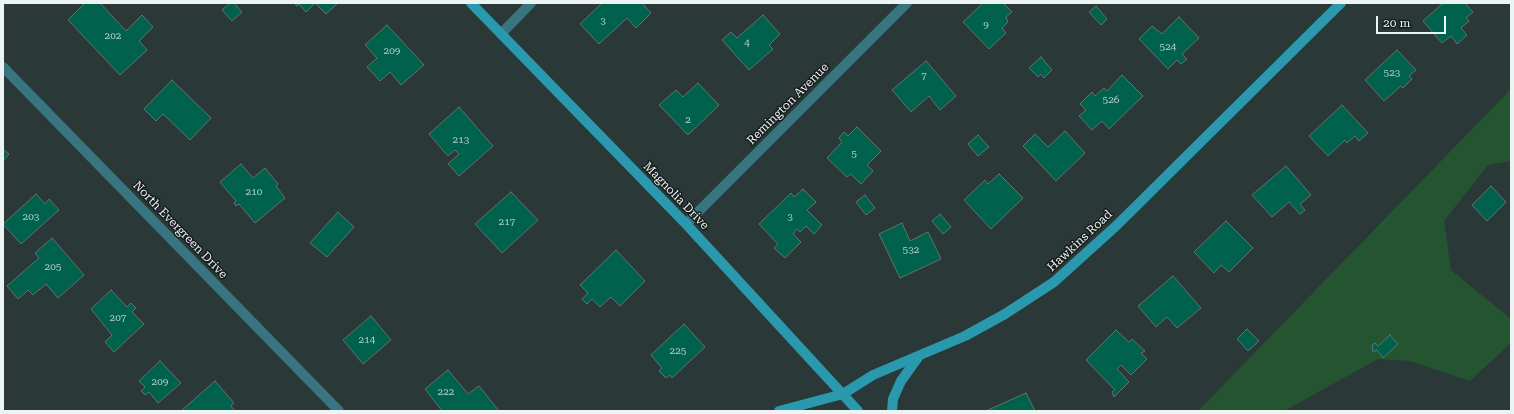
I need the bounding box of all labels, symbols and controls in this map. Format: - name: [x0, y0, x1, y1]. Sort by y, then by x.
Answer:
- scale bar: [1378, 8, 1448, 34]
- house number: 3: [600, 15, 606, 27]
- text: 20 m: [1383, 16, 1410, 30]
- house number: 9: [983, 19, 989, 31]
- house number: 202: [105, 30, 121, 42]
- house number: 4: [744, 37, 750, 49]
- house number: 524: [1160, 41, 1176, 53]
- house number: 209: [384, 45, 400, 57]
- street label: Remington Avenue: [744, 60, 832, 148]
- house number: 523: [1384, 67, 1400, 79]
- house number: 7: [921, 70, 927, 82]
- house number: 526: [1103, 94, 1119, 106]
- house number: 2: [685, 114, 691, 126]
- house number: 213: [453, 134, 469, 146]
- house number: 5: [851, 148, 857, 160]
- street label: Magnolia Drive: [640, 159, 712, 233]
- street label: North Evergreen Drive: [130, 178, 230, 282]
- house number: 210: [246, 186, 262, 198]
- street label: Hawkins Road: [1045, 207, 1115, 275]
- house number: 203: [23, 211, 39, 223]
- house number: 3: [787, 211, 793, 223]
- house number: 217: [499, 216, 515, 228]
- house number: 532: [903, 244, 919, 256]
- house number: 205: [45, 261, 61, 273]
- house number: 207: [110, 312, 126, 324]
- house number: 214: [359, 334, 375, 346]
- house number: 225: [670, 345, 686, 357]
- house number: 209: [152, 376, 168, 388]
- house number: 222: [438, 386, 454, 398]

